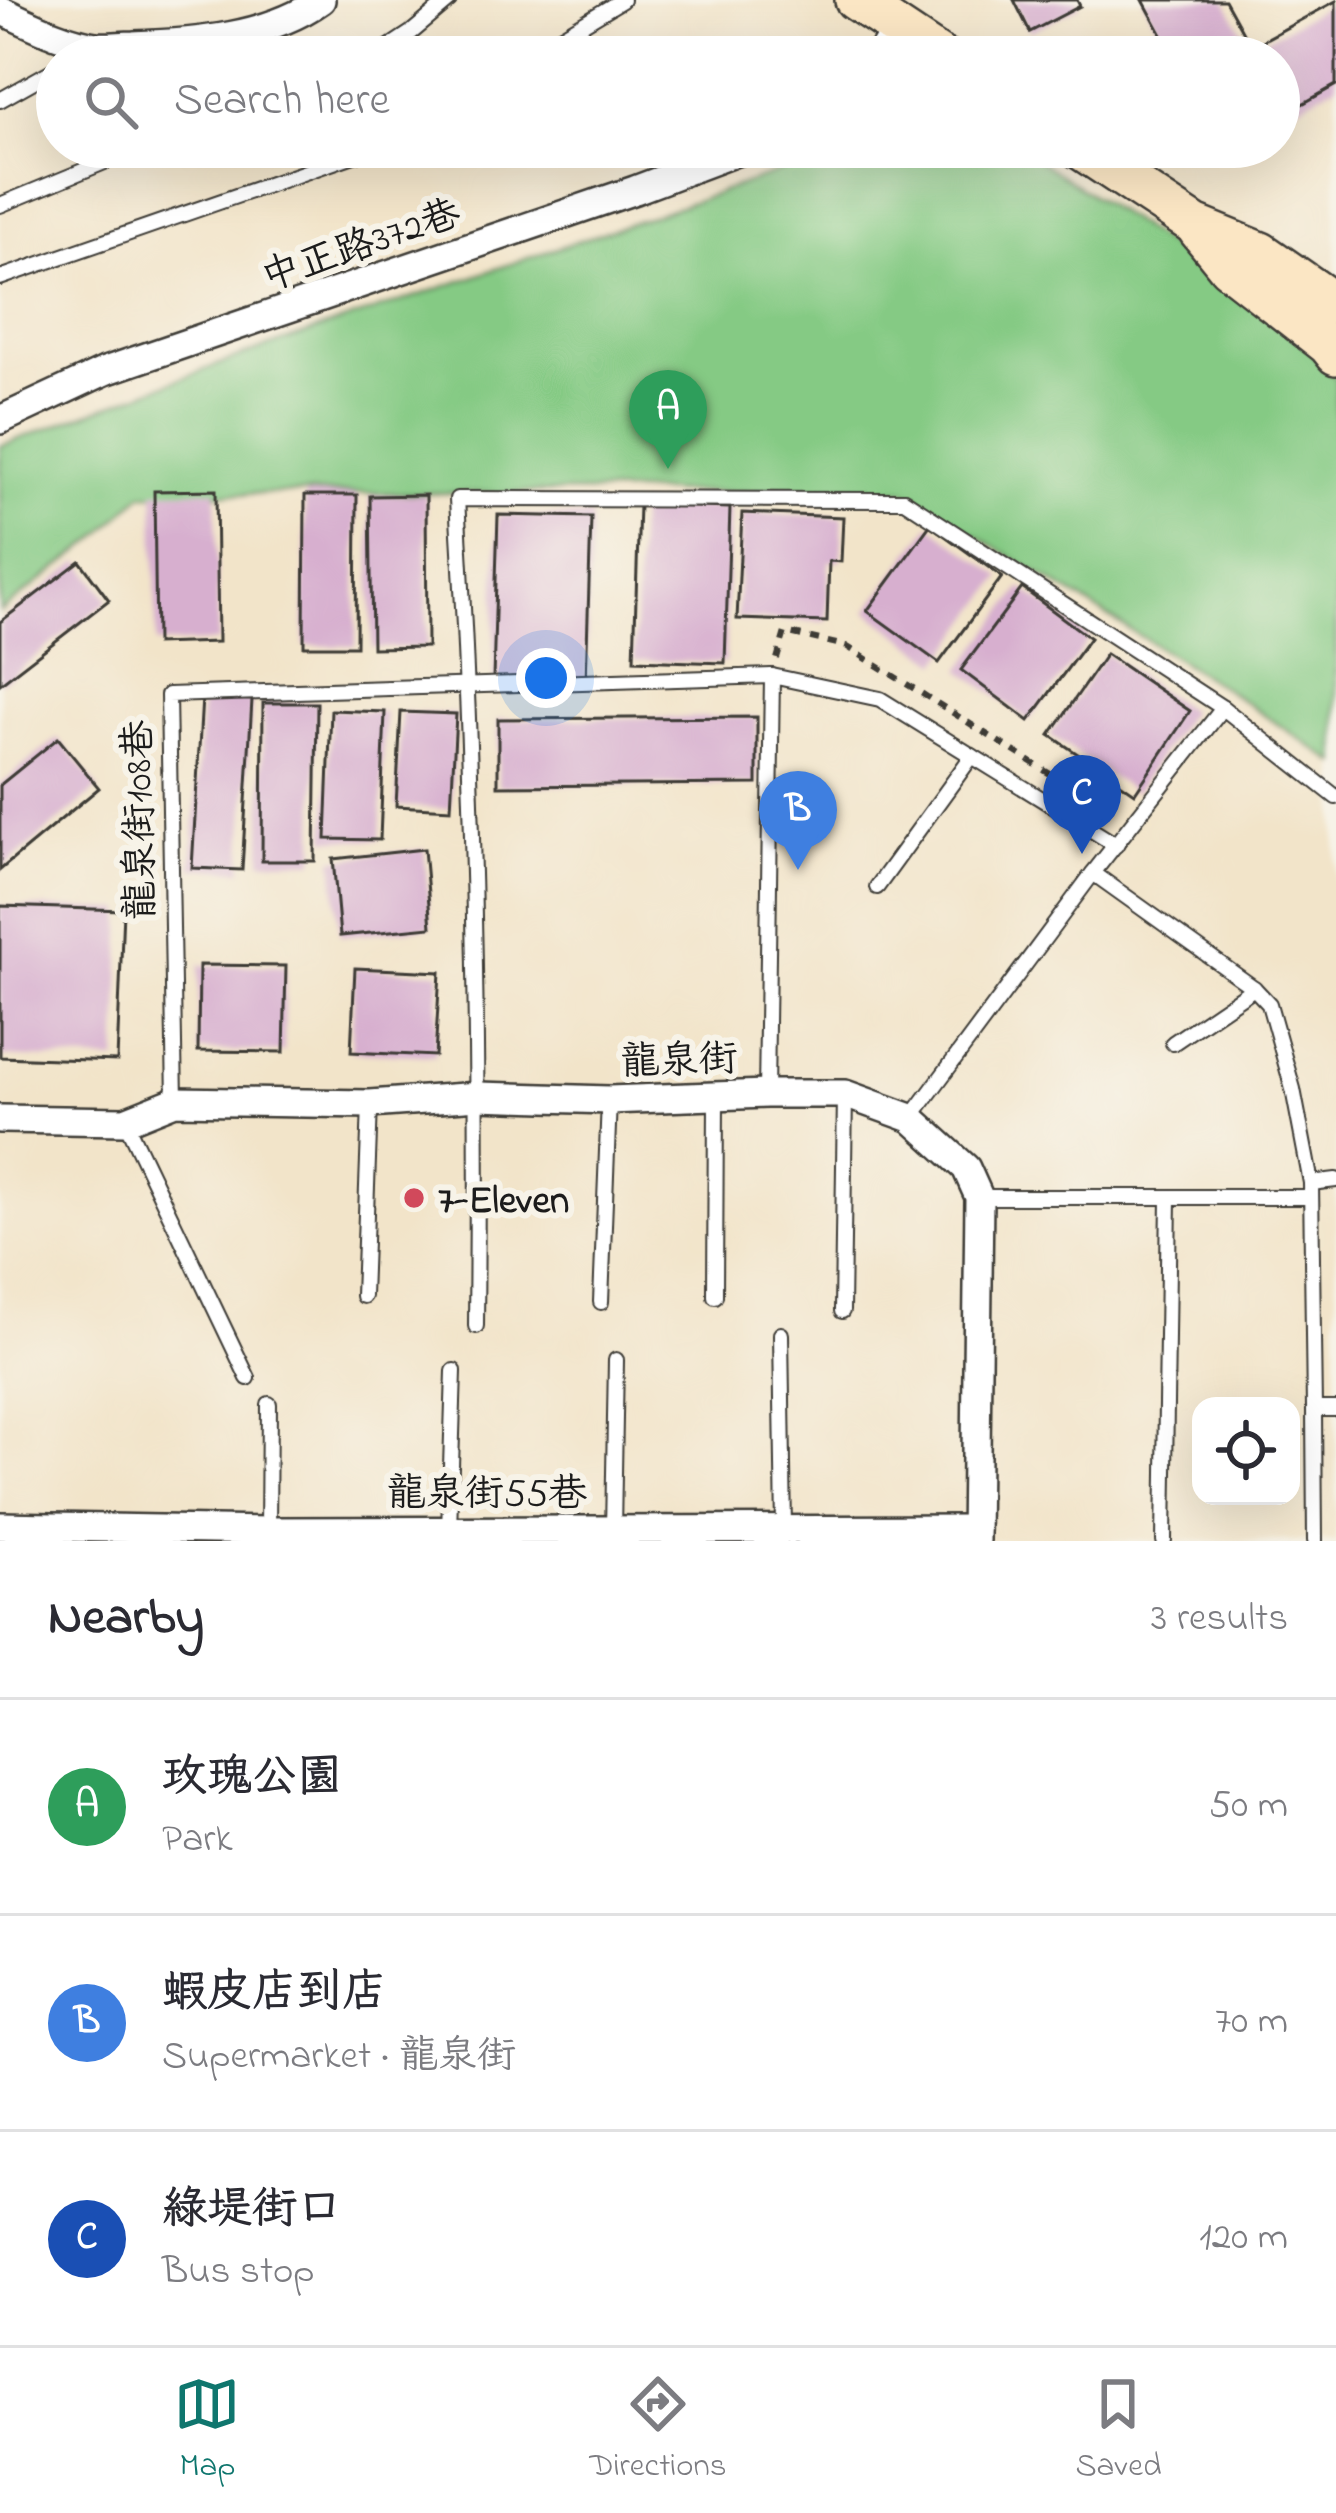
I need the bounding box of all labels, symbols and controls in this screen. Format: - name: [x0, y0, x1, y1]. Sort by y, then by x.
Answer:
- search box: [36, 36, 1300, 168]
- icon: search: [78, 69, 144, 135]
- text: Search here: [174, 69, 390, 135]
- street label: 中正路372巷: [254, 187, 469, 308]
- pin: A: [629, 370, 707, 469]
- your location: [516, 648, 576, 708]
- street label: 龍泉街108巷: [111, 719, 172, 920]
- pin: C: [1043, 755, 1121, 854]
- pin: B: [759, 771, 837, 870]
- street label: 龍泉街: [620, 1032, 739, 1093]
- place label: 7-Eleven: [438, 1174, 569, 1231]
- marker: 7-Eleven: [401, 1185, 427, 1211]
- map controls: [1192, 1397, 1300, 1505]
- button: locate: [1192, 1397, 1300, 1505]
- street label: 龍泉街55巷: [387, 1467, 587, 1524]
- text: Nearby: [48, 1582, 204, 1657]
- text: 3 results: [1151, 1591, 1288, 1648]
- text: 玫瑰公園: [162, 1746, 342, 1812]
- text: A: [75, 1778, 99, 1835]
- text: 50 m: [1209, 1778, 1288, 1835]
- text: Park: [162, 1812, 232, 1869]
- text: 蝦皮店到店: [162, 1961, 387, 2027]
- text: B: [74, 1994, 100, 2051]
- text: 70 m: [1215, 1994, 1288, 2051]
- text: Supermarket · 龍泉街: [162, 2029, 516, 2086]
- text: 綠堤街口: [162, 2178, 342, 2244]
- text: C: [76, 2210, 98, 2267]
- text: 120 m: [1199, 2210, 1288, 2267]
- text: Bus stop: [162, 2244, 315, 2301]
- tab: Map: [174, 2371, 240, 2491]
- tab: Directions: [589, 2371, 727, 2491]
- tab: Saved: [1075, 2371, 1162, 2491]

